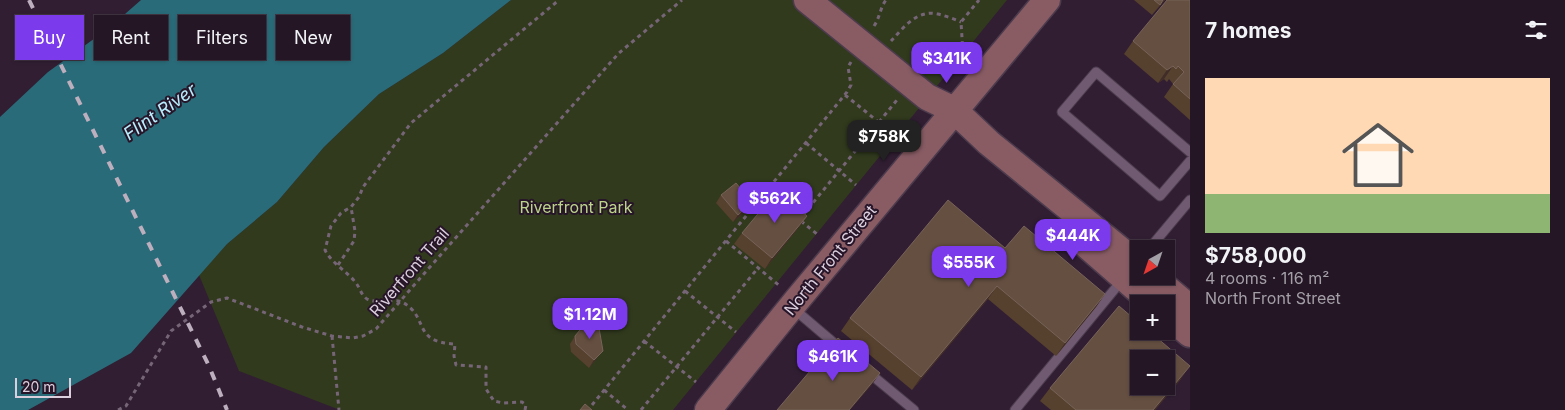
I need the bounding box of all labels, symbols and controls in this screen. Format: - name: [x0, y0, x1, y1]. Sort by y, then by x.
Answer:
- chip: Buy: [15, 15, 84, 60]
- chip: Rent: [94, 15, 168, 60]
- chip: Filters: [178, 15, 266, 60]
- chip: New: [276, 15, 350, 60]
- icon: filters: [1522, 16, 1550, 44]
- text: 7 homes: [1205, 18, 1292, 43]
- pin: $341K: [912, 42, 982, 84]
- text: $341K: [922, 48, 972, 68]
- water label: Flint River: [119, 78, 201, 144]
- icon: home: [1333, 110, 1423, 200]
- pin: $758K: [849, 120, 919, 162]
- text: $758K: [858, 126, 910, 146]
- pin: $562K: [740, 182, 810, 224]
- text: $562K: [749, 188, 801, 208]
- park label: Riverfront Park: [519, 197, 633, 217]
- street label: North Front Street: [780, 201, 880, 319]
- pin: $444K: [1038, 218, 1108, 261]
- street label: Riverfront Trail: [365, 224, 453, 320]
- text: $444K: [1046, 225, 1100, 245]
- north arrow: [1130, 240, 1175, 285]
- map controls: [1130, 240, 1175, 395]
- text: $758,000: [1205, 243, 1306, 268]
- pin: $555K: [934, 246, 1004, 288]
- text: $555K: [943, 252, 995, 272]
- text: 4 rooms · 116 m²: [1205, 268, 1329, 288]
- text: North Front Street: [1205, 288, 1341, 308]
- button: +: [1130, 295, 1175, 340]
- pin: $1.12M: [549, 298, 631, 340]
- text: $1.12M: [563, 304, 617, 324]
- pin: $461K: [798, 340, 868, 382]
- text: $461K: [808, 346, 858, 366]
- button: −: [1130, 350, 1175, 395]
- scale bar: [15, 375, 71, 398]
- text: 20 m: [22, 378, 56, 395]

